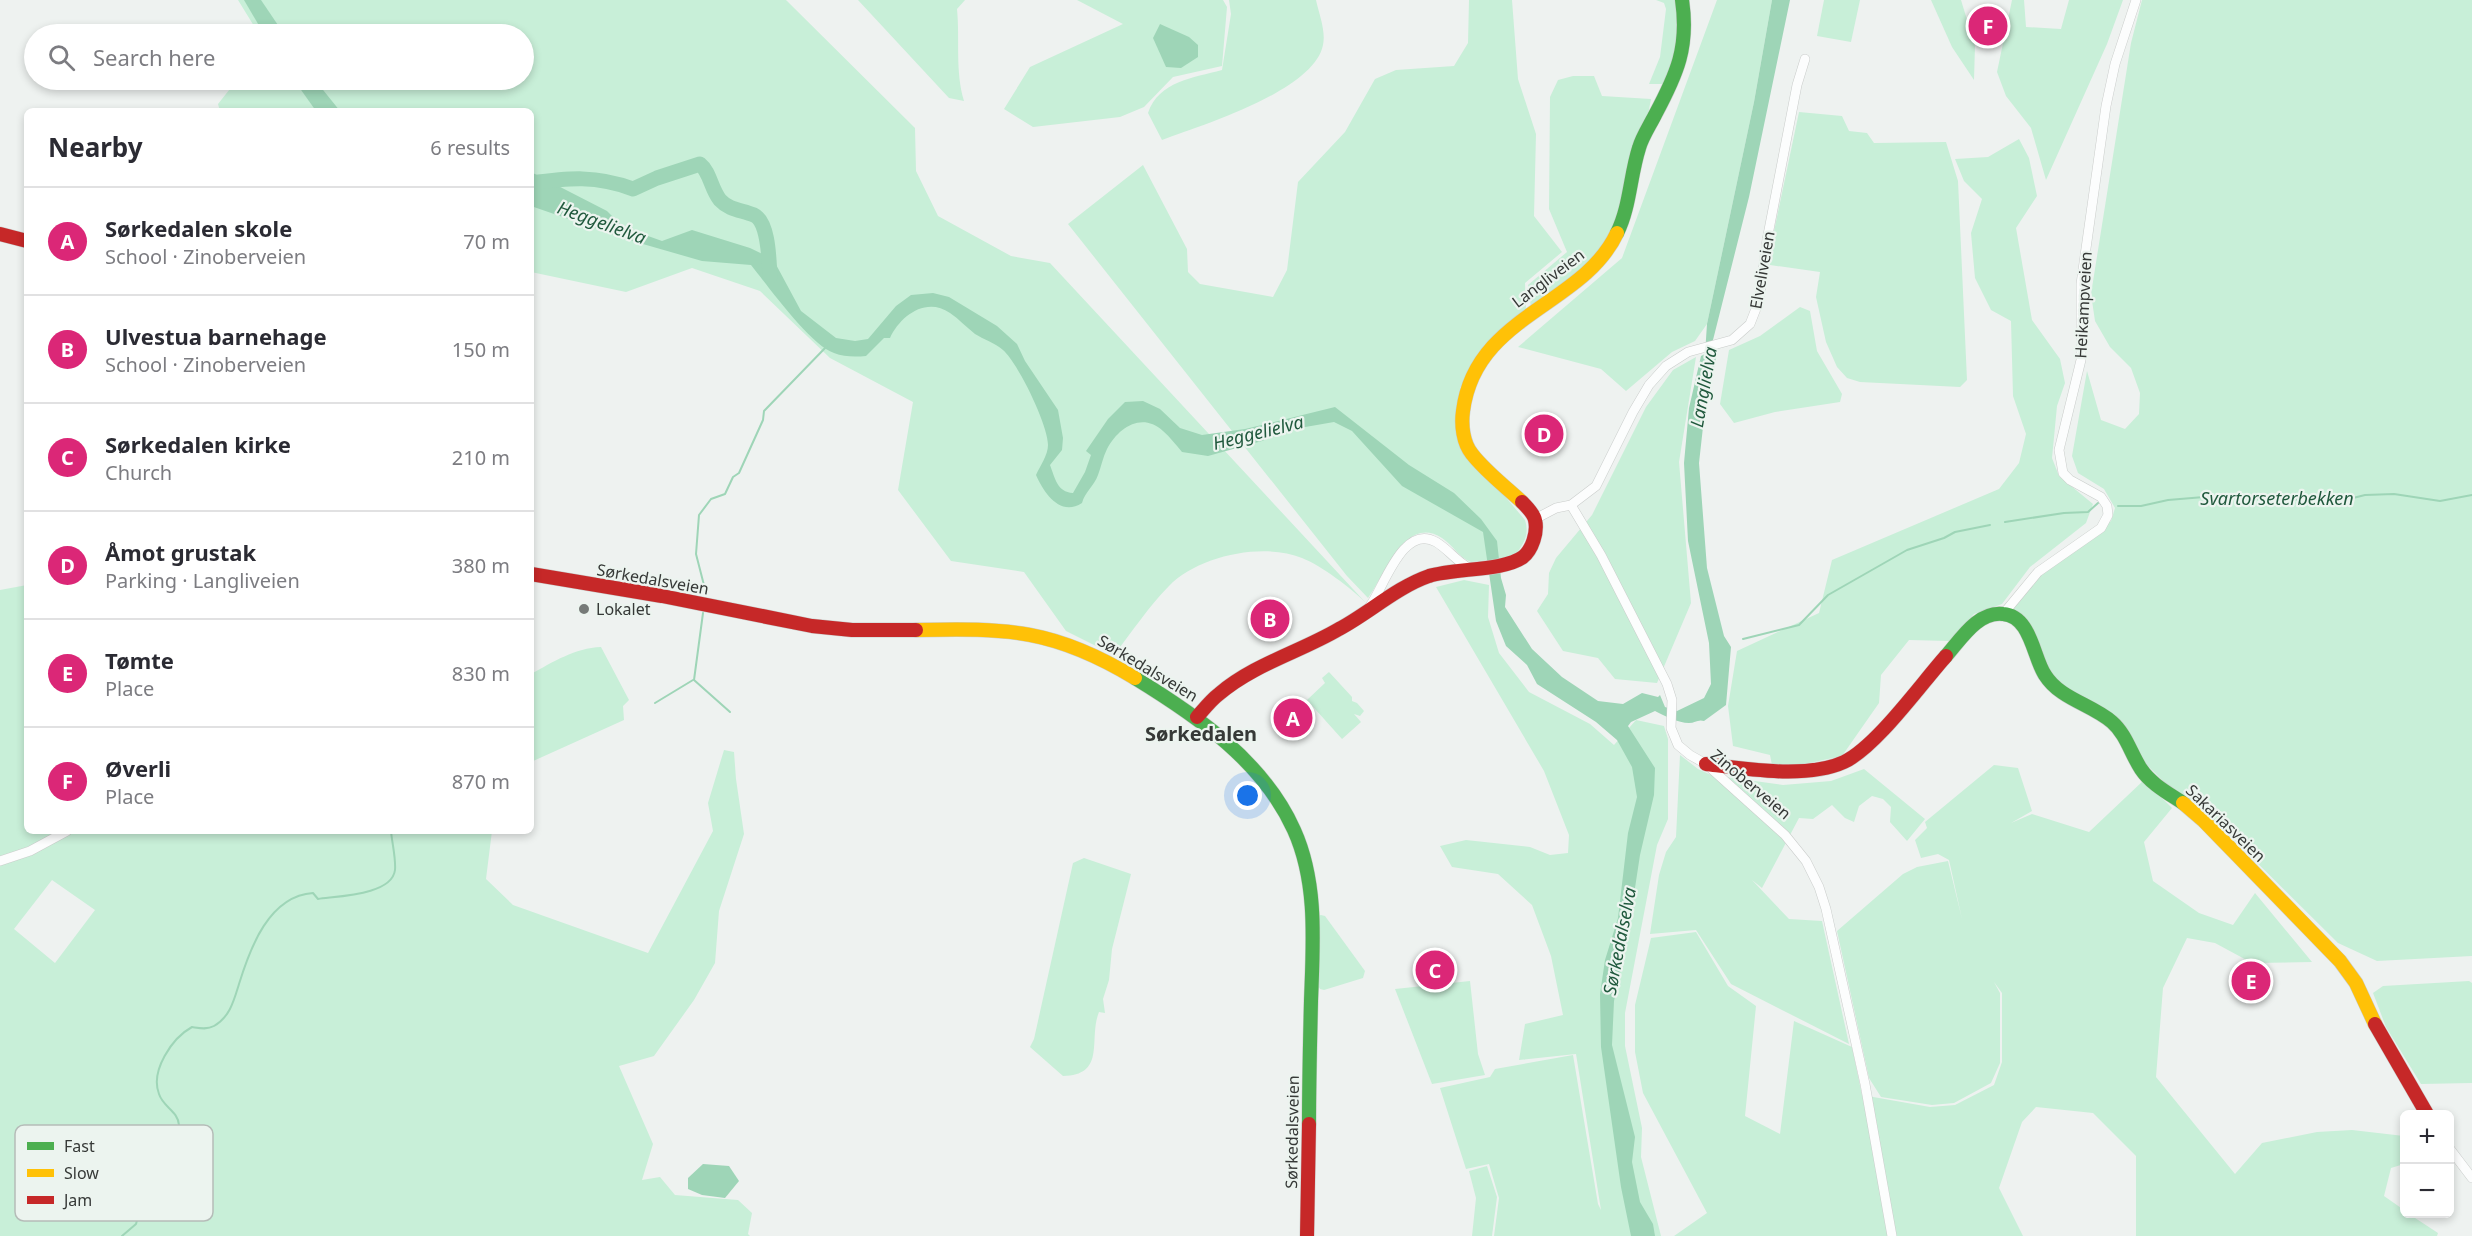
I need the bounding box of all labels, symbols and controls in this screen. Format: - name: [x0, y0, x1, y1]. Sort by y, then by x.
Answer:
- pin: F: [1968, 3, 2008, 48]
- search box: [24, 24, 534, 90]
- icon: search: [45, 41, 78, 74]
- text: Search here: [93, 42, 215, 72]
- text: Nearby: [48, 129, 143, 165]
- text: 6 results: [430, 134, 510, 161]
- water label: Heggelielva: [554, 195, 650, 249]
- text: Sørkedalen skole: [105, 213, 292, 243]
- text: A: [61, 228, 74, 255]
- text: 70 m: [463, 228, 510, 255]
- street label: Elveliveien: [1744, 229, 1780, 311]
- text: School · Zinoberveien: [105, 243, 306, 270]
- street label: Langliveien: [1507, 243, 1589, 313]
- street label: Heikampveien: [2069, 251, 2097, 359]
- text: Ulvestua barnehage: [105, 321, 327, 351]
- text: B: [61, 336, 74, 363]
- text: 150 m: [452, 336, 510, 363]
- water label: Langlielva: [1684, 345, 1722, 429]
- text: School · Zinoberveien: [105, 351, 306, 378]
- water label: Heggelielva: [1210, 409, 1306, 455]
- pin: D: [1524, 412, 1564, 456]
- text: Sørkedalen kirke: [105, 429, 291, 459]
- text: C: [61, 444, 74, 471]
- text: 210 m: [452, 444, 510, 471]
- text: Church: [105, 459, 172, 486]
- water label: Svartorseterbekken: [2200, 486, 2354, 510]
- text: Åmot grustak: [105, 537, 256, 567]
- text: D: [60, 552, 75, 579]
- text: 380 m: [452, 552, 510, 579]
- street label: Sørkedalsveien: [595, 558, 711, 600]
- text: Parking · Langliveien: [105, 567, 300, 594]
- pin: B: [1250, 596, 1290, 642]
- place label: Lokalet: [596, 598, 651, 620]
- marker: Lokalet: [577, 602, 591, 616]
- street label: Sørkedalsveien: [1094, 629, 1202, 707]
- text: Tømte: [105, 645, 174, 675]
- text: E: [62, 660, 73, 687]
- text: 830 m: [452, 660, 510, 687]
- text: Place: [105, 675, 154, 702]
- pin: A: [1274, 696, 1312, 740]
- district label: Sørkedalen: [1145, 720, 1257, 747]
- street label: Zinoberveien: [1706, 744, 1796, 824]
- text: Øverli: [105, 753, 171, 783]
- text: F: [62, 768, 73, 795]
- text: 870 m: [452, 768, 510, 795]
- street label: Sakariasveien: [2181, 779, 2271, 867]
- your location: [1233, 781, 1262, 810]
- text: Place: [105, 783, 154, 810]
- water label: Sørkedalselva: [1597, 885, 1641, 997]
- pin: C: [1416, 948, 1454, 992]
- pin: E: [2232, 958, 2270, 1004]
- street label: Sørkedalsveien: [1280, 1075, 1304, 1189]
- map controls: [2400, 1110, 2454, 1218]
- button: +: [2400, 1110, 2454, 1164]
- legend: [15, 1125, 213, 1221]
- text: Fast: [64, 1135, 95, 1157]
- text: Slow: [64, 1162, 99, 1184]
- button: −: [2400, 1164, 2454, 1218]
- text: Jam: [62, 1189, 92, 1211]

